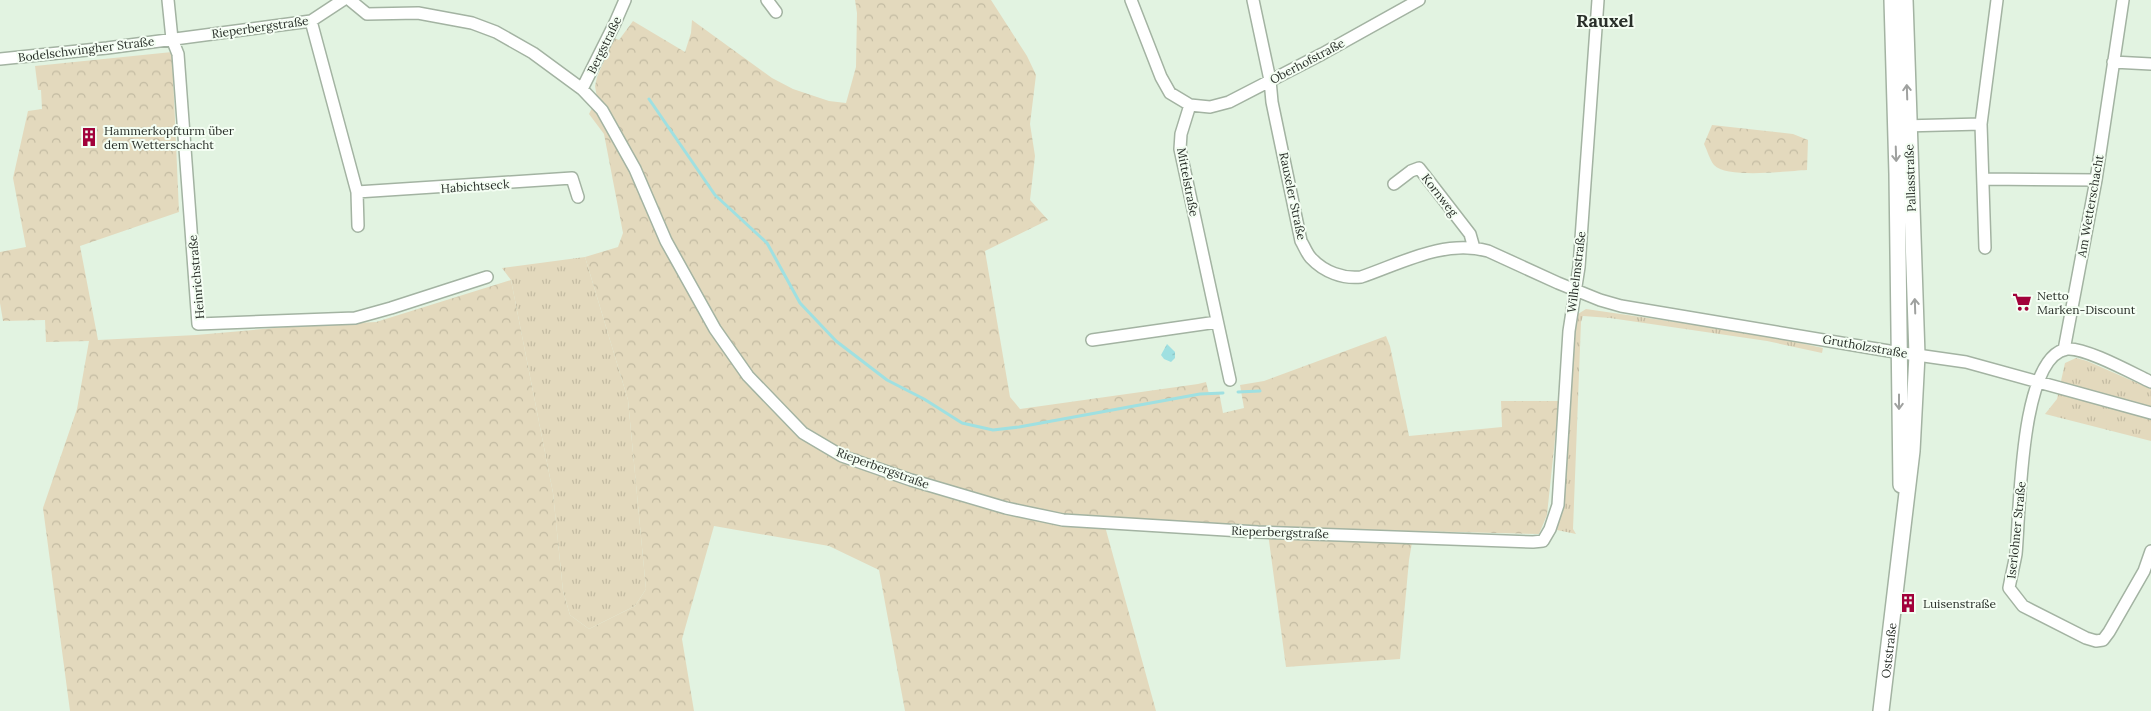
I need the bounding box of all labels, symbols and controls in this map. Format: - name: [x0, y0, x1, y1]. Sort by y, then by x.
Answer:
- district label: Rauxel: [1576, 9, 1634, 32]
- street label: Rieperbergstraße: [211, 13, 310, 41]
- street label: Bergstraße: [584, 13, 625, 76]
- street label: Bodelschwingher Straße: [17, 33, 155, 65]
- street label: Oberhofstraße: [1267, 35, 1347, 87]
- one-way arrow: [1902, 84, 1911, 100]
- place label: Hammerkopfturm über dem Wetterschacht: [104, 123, 235, 152]
- building icon: Hammerkopfturm über dem Wetterschacht: [78, 126, 100, 148]
- street label: Pallasstraße: [1901, 143, 1919, 212]
- one-way arrow: [1891, 145, 1901, 161]
- street label: Mittelstraße: [1174, 146, 1202, 218]
- street label: Rauxeler Straße: [1276, 151, 1310, 242]
- street label: Am Wetterschacht: [2073, 153, 2106, 259]
- street label: Kornweg: [1419, 171, 1462, 220]
- street label: Habichtseck: [440, 176, 510, 196]
- street label: Wilhelmstraße: [1564, 230, 1589, 314]
- street label: Heinrichstraße: [185, 234, 207, 320]
- place label: Netto Marken-Discount: [2037, 288, 2136, 317]
- supermarket icon: Netto Marken-Discount: [2011, 291, 2033, 313]
- one-way arrow: [1910, 299, 1920, 315]
- street label: Grutholzstraße: [1821, 331, 1909, 361]
- one-way arrow: [1894, 393, 1904, 409]
- street label: Rieperbergstraße: [835, 444, 932, 492]
- street label: Iserlohner Straße: [2003, 480, 2029, 580]
- street label: Rieperbergstraße: [1231, 523, 1330, 541]
- building icon: Luisenstraße: [1897, 592, 1919, 614]
- place label: Luisenstraße: [1923, 596, 1996, 611]
- street label: Oststraße: [1877, 621, 1899, 679]

